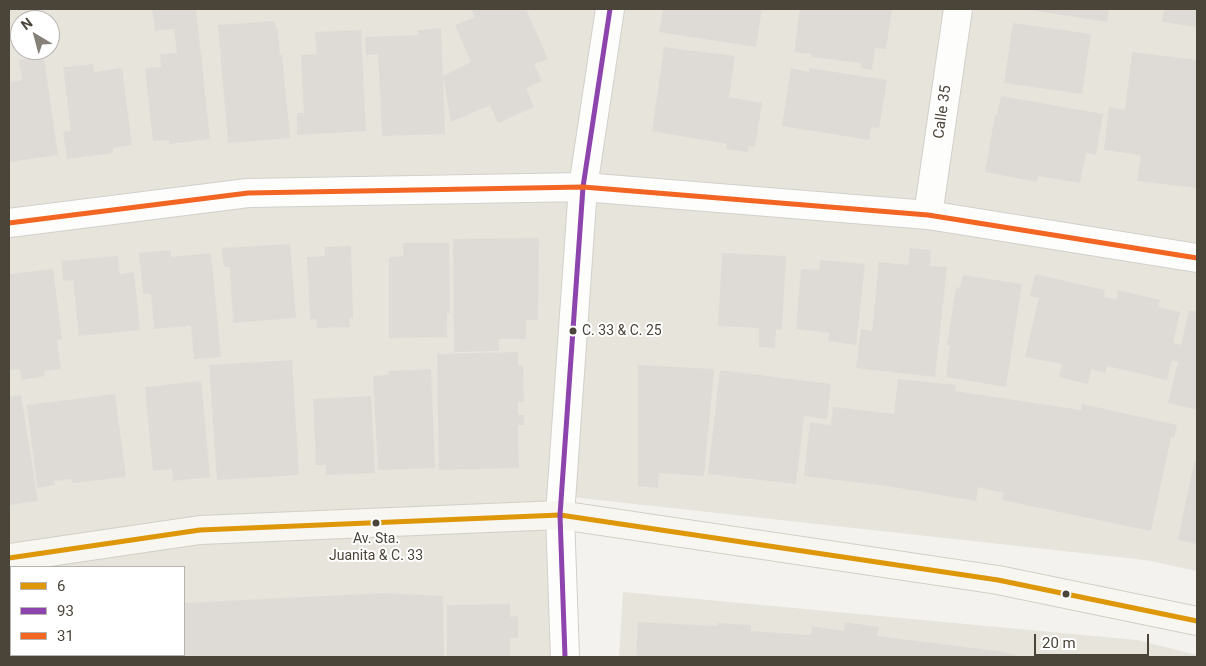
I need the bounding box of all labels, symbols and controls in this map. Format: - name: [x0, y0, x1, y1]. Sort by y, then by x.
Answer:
- north arrow: [10, 10, 60, 60]
- text: N: [18, 14, 35, 33]
- street label: Calle 35: [930, 84, 956, 140]
- place label: C. 33 & C. 25: [582, 323, 662, 339]
- marker: C. 33 & C. 25: [568, 326, 578, 336]
- marker: Av. Sta. Juanita & C. 33: [371, 518, 381, 528]
- place label: Av. Sta. Juanita & C. 33: [329, 531, 423, 564]
- legend: [10, 566, 185, 656]
- text: 6: [57, 577, 65, 595]
- unlabelled marker: [1061, 589, 1071, 599]
- text: 93: [57, 602, 74, 620]
- scale bar: [1036, 624, 1151, 656]
- text: 31: [57, 627, 74, 645]
- text: 20 m: [1042, 634, 1076, 652]

